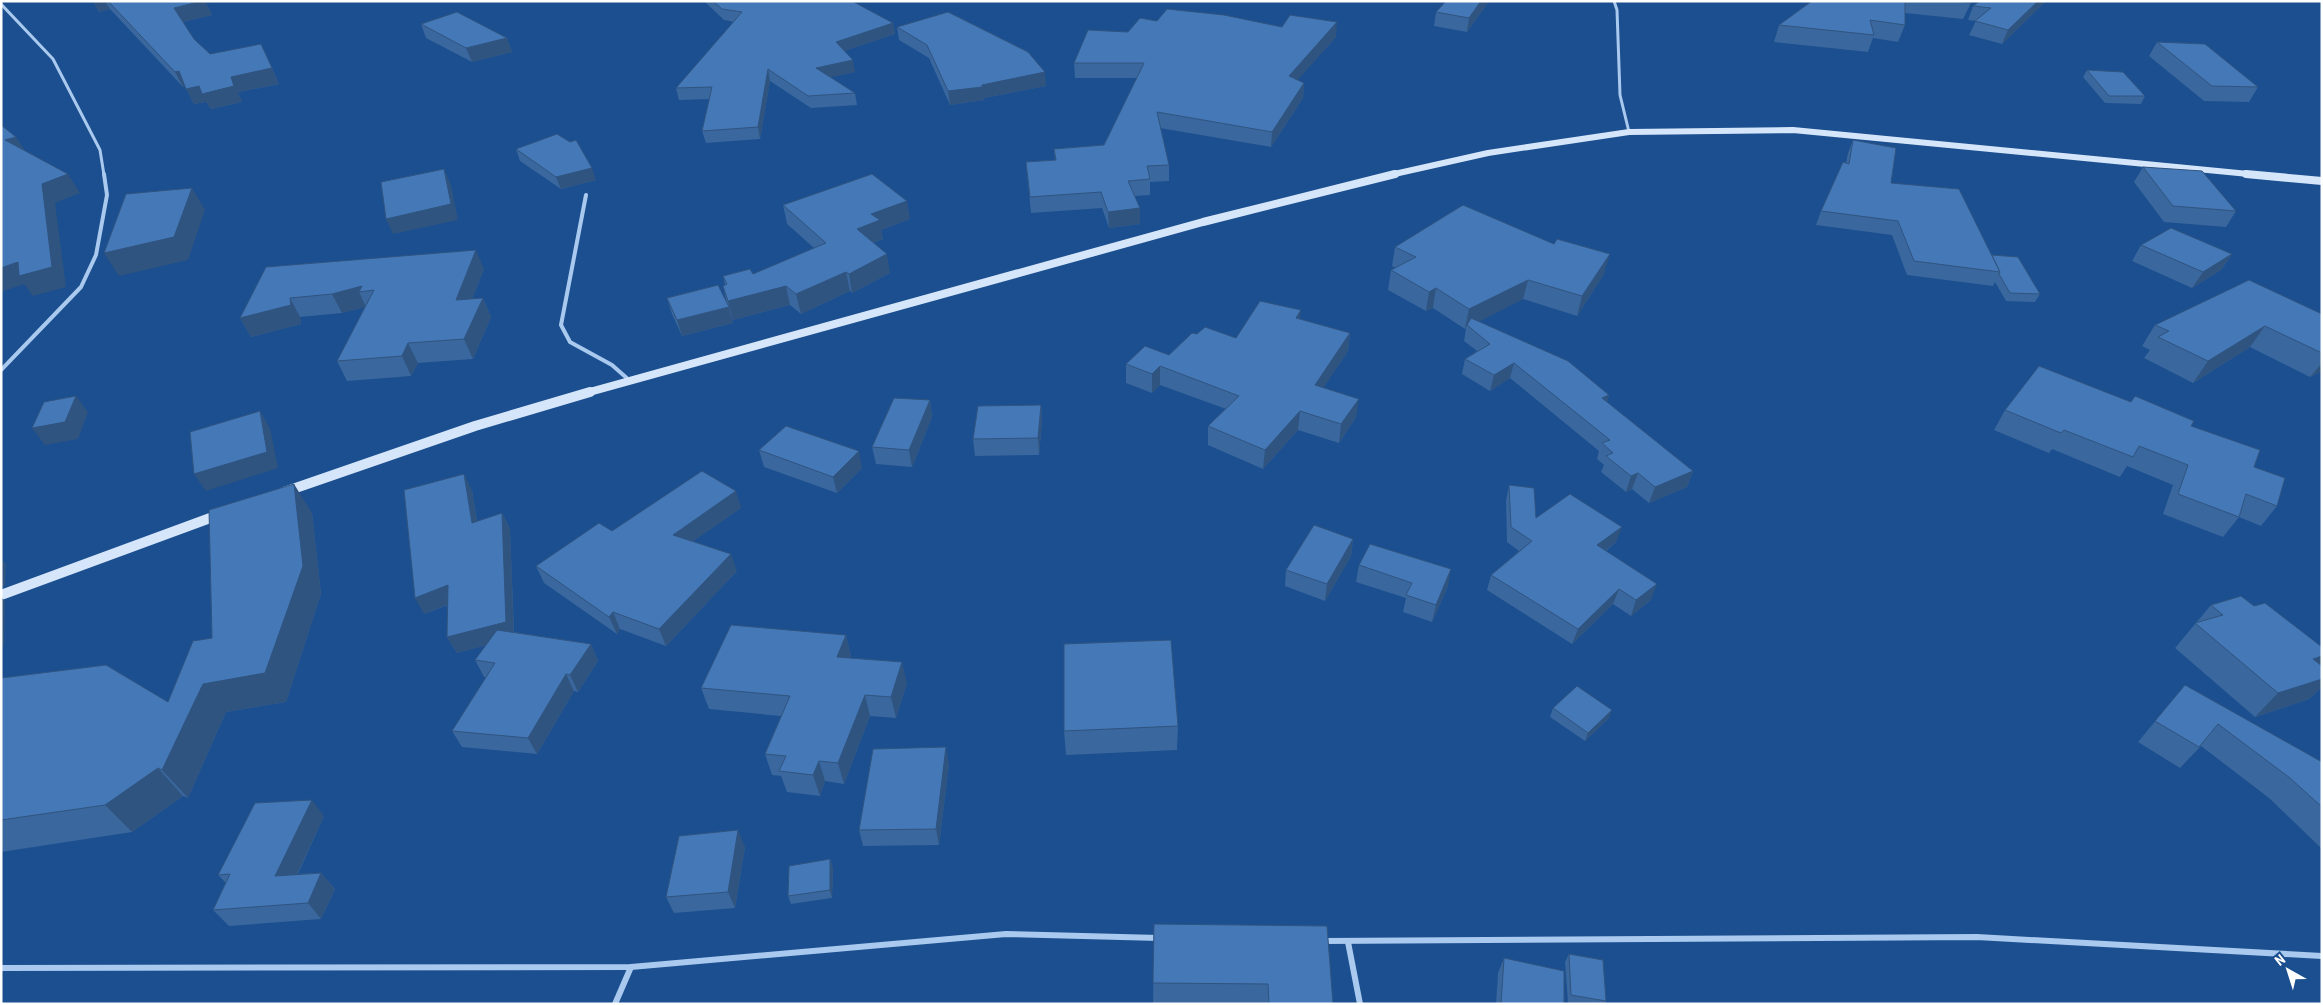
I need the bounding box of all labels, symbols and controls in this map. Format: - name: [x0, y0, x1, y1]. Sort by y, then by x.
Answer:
- north arrow: [2263, 945, 2313, 995]
- text: N: [2271, 951, 2288, 969]

